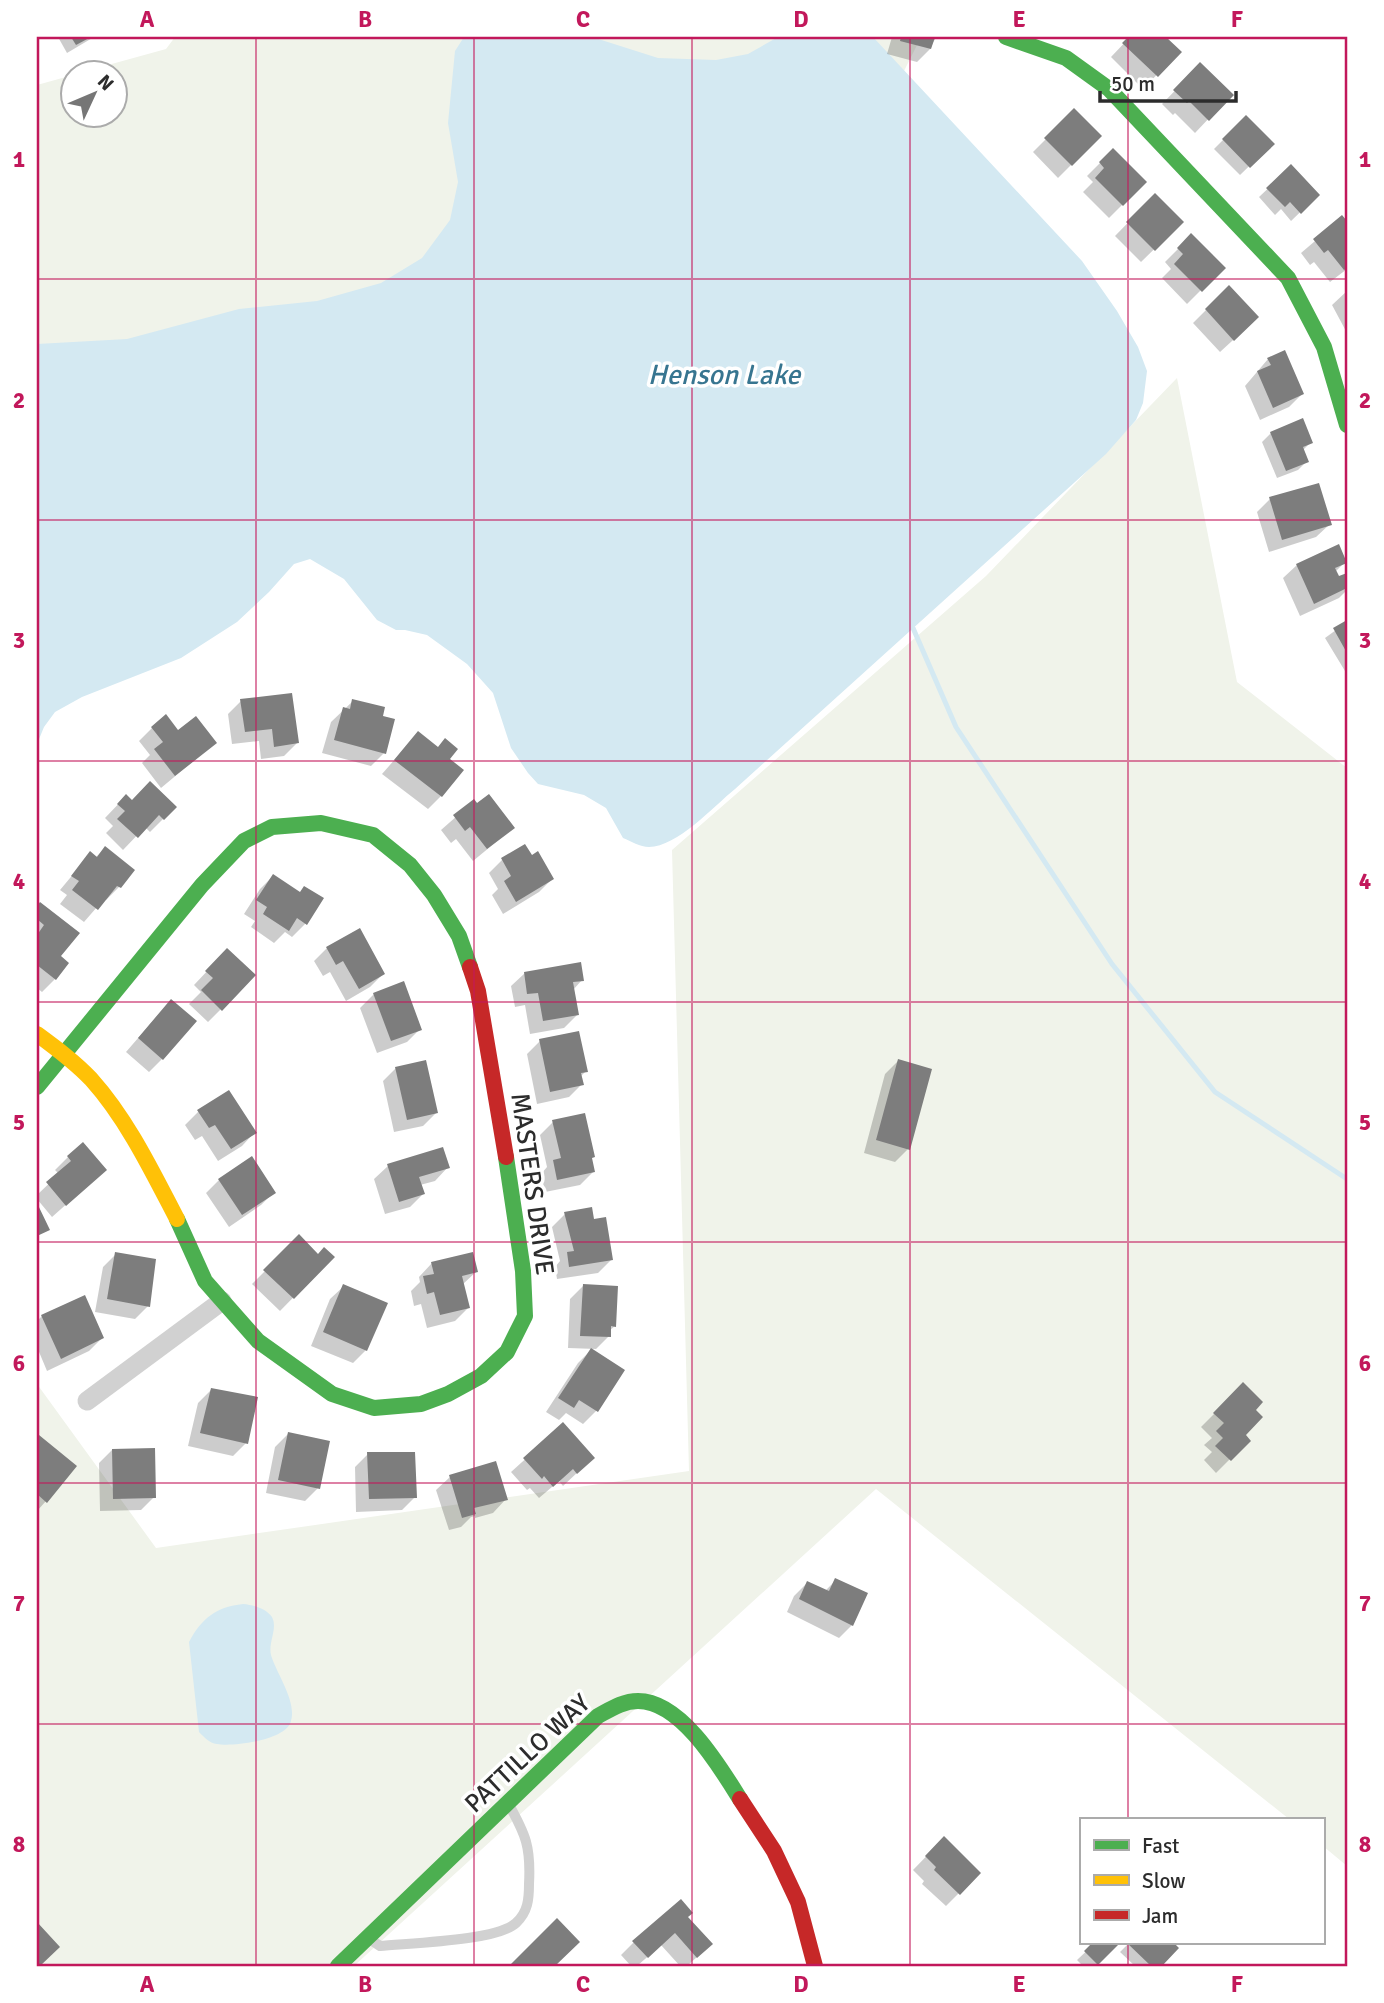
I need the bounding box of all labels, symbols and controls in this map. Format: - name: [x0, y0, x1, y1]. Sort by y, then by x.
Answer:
- text: A: [140, 5, 155, 34]
- text: B: [358, 5, 372, 34]
- text: C: [576, 5, 590, 34]
- text: D: [793, 5, 809, 34]
- text: E: [1012, 5, 1026, 34]
- text: F: [1231, 5, 1243, 34]
- north arrow: [60, 60, 130, 130]
- scale bar: [1100, 60, 1237, 104]
- text: N: [92, 70, 119, 96]
- text: 50 m: [1111, 71, 1155, 97]
- text: 1: [13, 145, 25, 174]
- text: 1: [1359, 145, 1371, 174]
- water label: Henson Lake: [648, 358, 802, 392]
- text: 2: [13, 386, 25, 415]
- text: 2: [1359, 386, 1371, 415]
- text: 3: [13, 626, 25, 655]
- text: 3: [1359, 626, 1371, 655]
- text: 4: [13, 867, 25, 896]
- text: 4: [1359, 867, 1371, 896]
- street label: MASTERS DRIVE: [503, 1091, 561, 1277]
- text: 5: [13, 1108, 25, 1137]
- text: 5: [1359, 1108, 1371, 1137]
- text: 6: [13, 1349, 25, 1378]
- text: 6: [1359, 1349, 1371, 1378]
- text: 7: [13, 1589, 25, 1618]
- text: 7: [1359, 1589, 1371, 1618]
- street label: PATTILLO WAY: [458, 1688, 597, 1820]
- legend: [1080, 1818, 1324, 1944]
- text: 8: [13, 1830, 25, 1859]
- text: 8: [1359, 1830, 1371, 1859]
- text: Fast: [1142, 1833, 1179, 1859]
- text: Slow: [1142, 1868, 1186, 1894]
- text: Jam: [1142, 1903, 1178, 1929]
- text: A: [140, 1970, 155, 1999]
- text: B: [358, 1970, 372, 1999]
- text: C: [576, 1970, 590, 1999]
- text: D: [793, 1970, 809, 1999]
- text: E: [1012, 1970, 1026, 1999]
- text: F: [1231, 1970, 1243, 1999]

